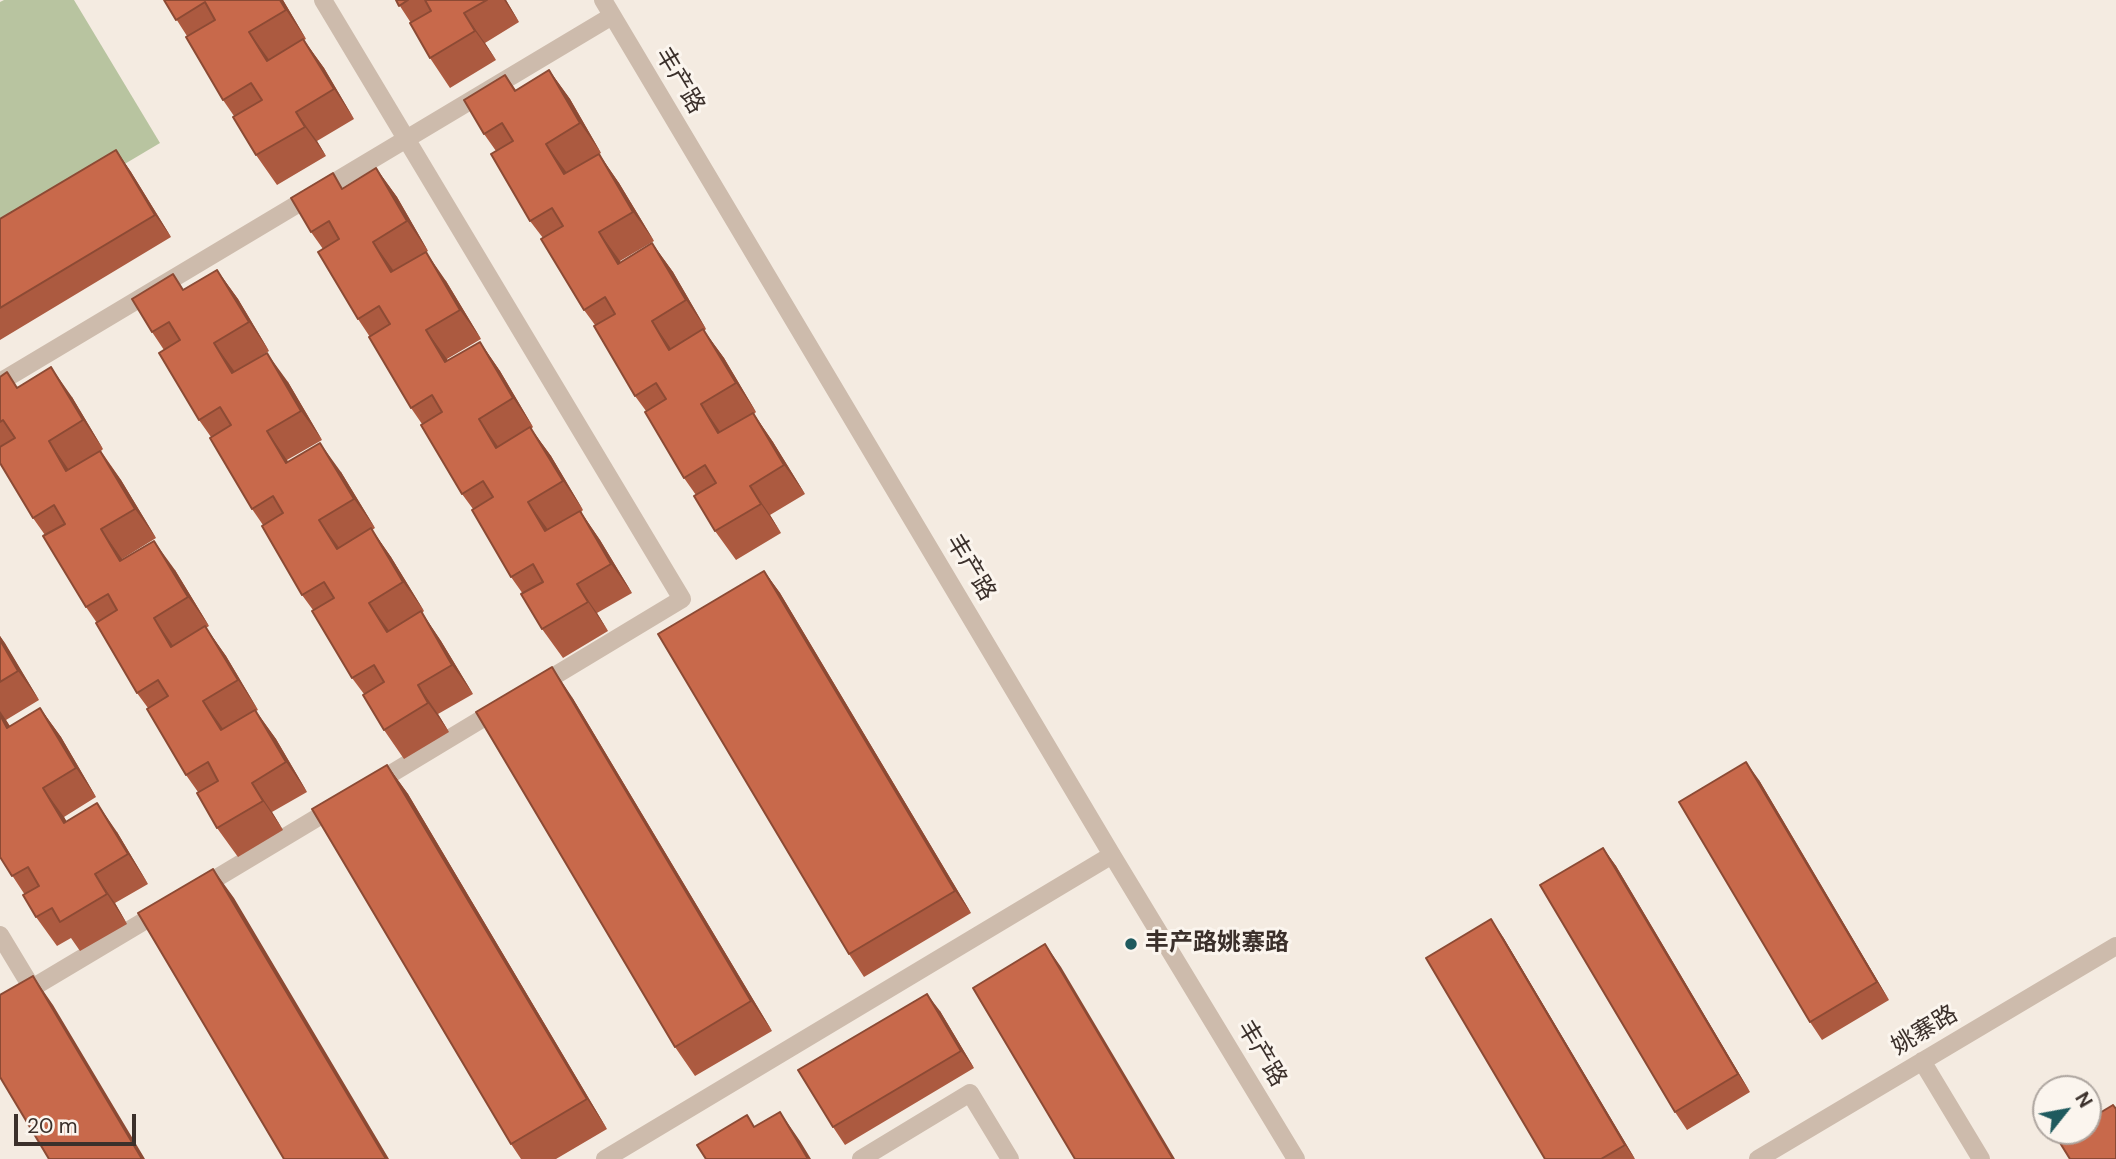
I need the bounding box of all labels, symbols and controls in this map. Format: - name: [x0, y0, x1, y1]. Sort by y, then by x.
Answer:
- street label: 丰产路: [648, 43, 710, 119]
- street label: 丰产路: [939, 530, 1001, 606]
- place label: 丰产路姚寨路: [1145, 930, 1289, 958]
- marker: 丰产路姚寨路: [1123, 936, 1139, 952]
- street label: 姚寨路: [1887, 1000, 1963, 1062]
- street label: 丰产路: [1230, 1016, 1292, 1092]
- north arrow: [2032, 1075, 2102, 1145]
- text: N: [2069, 1088, 2098, 1112]
- scale bar: [18, 1100, 140, 1144]
- text: 20 m: [27, 1112, 78, 1140]

